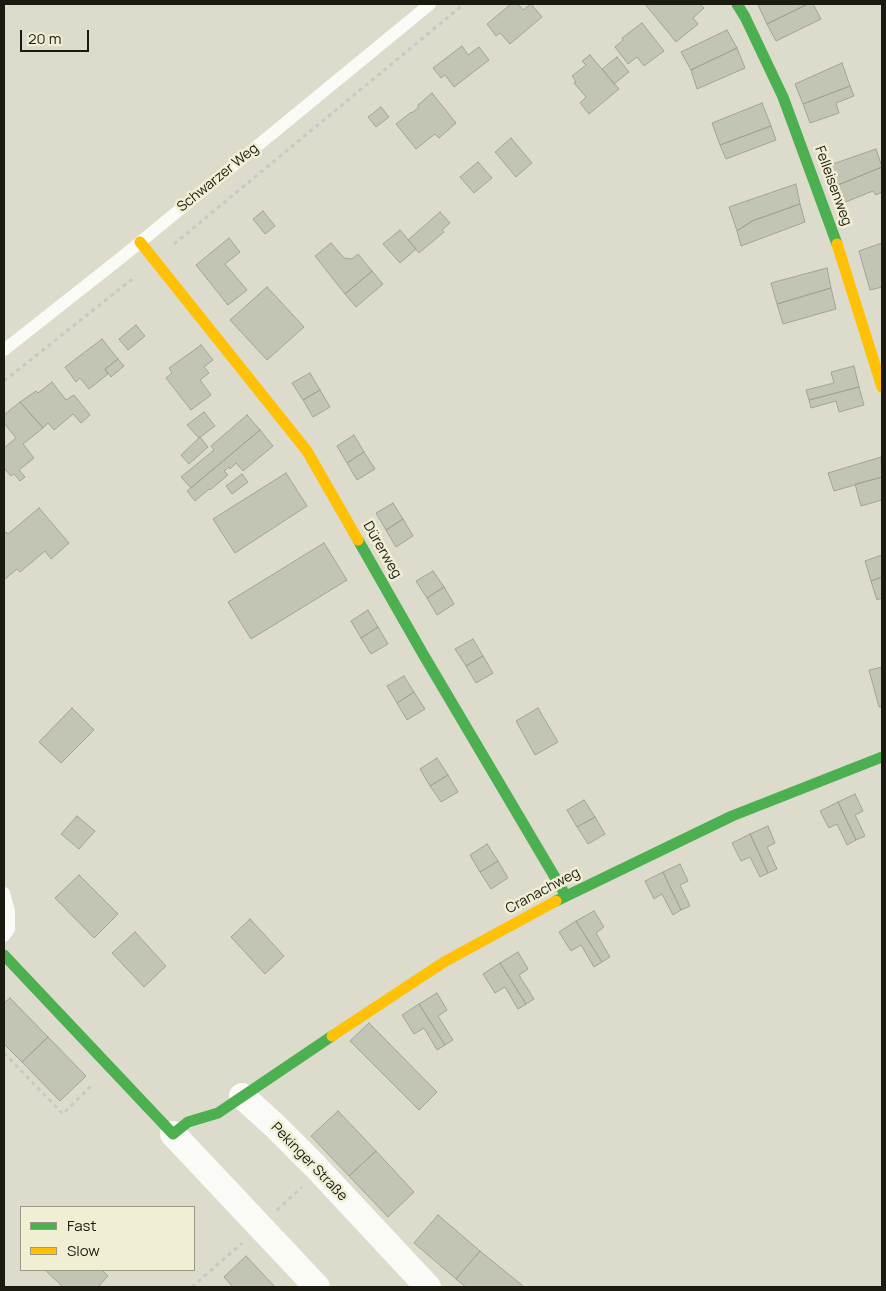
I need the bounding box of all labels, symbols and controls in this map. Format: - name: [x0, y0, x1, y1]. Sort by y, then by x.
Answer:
- scale bar: [22, 20, 91, 52]
- text: 20 m: [28, 28, 61, 49]
- street label: Schwarzer Weg: [174, 140, 262, 216]
- street label: Felleisenweg: [811, 144, 855, 228]
- street label: Dürerweg: [359, 519, 405, 581]
- street label: Cranachweg: [503, 864, 583, 918]
- street label: Pekinger Straße: [267, 1119, 351, 1205]
- legend: [20, 1206, 195, 1271]
- text: Fast: [67, 1215, 96, 1236]
- text: Slow: [67, 1240, 100, 1261]

